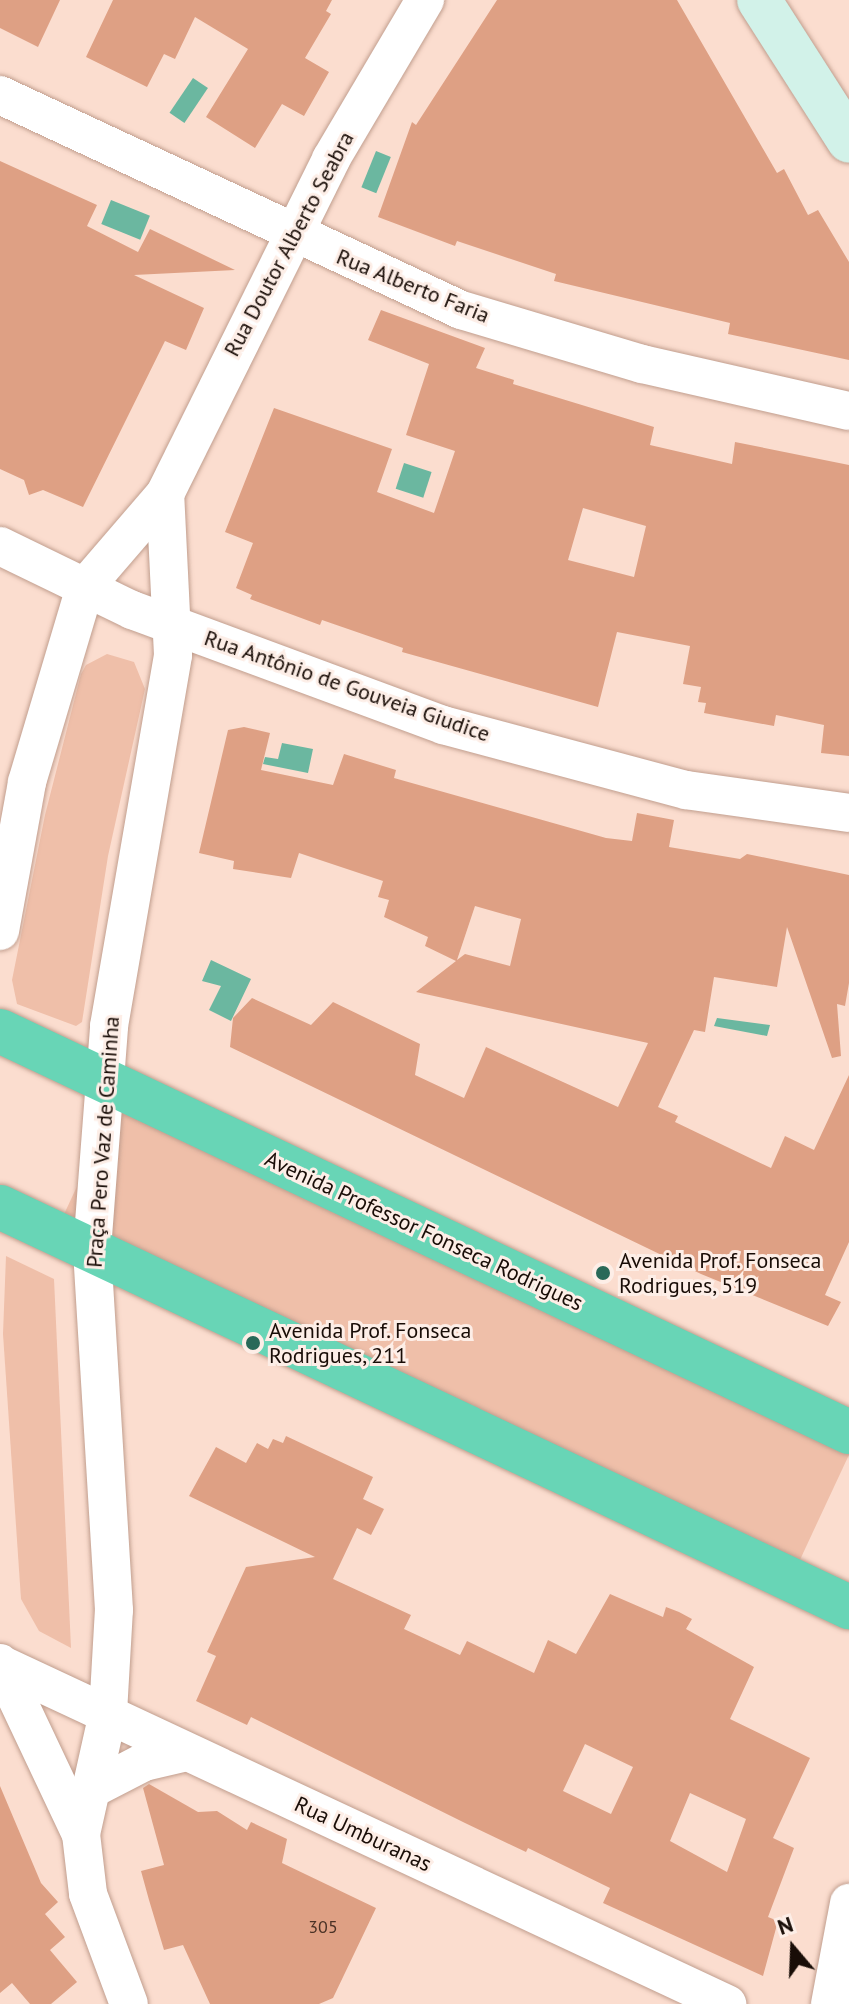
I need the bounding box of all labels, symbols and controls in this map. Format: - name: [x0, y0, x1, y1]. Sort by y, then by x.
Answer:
- street label: Rua Doutor Alberto Seabra: [218, 127, 360, 361]
- street label: Rua Alberto Faria: [332, 243, 494, 329]
- street label: Rua Antônio de Gouveia Giudice: [201, 625, 493, 747]
- street label: Praça Pero Vaz de Caminha: [81, 1015, 125, 1269]
- street label: Avenida Professor Fonseca Rodrigues: [261, 1146, 587, 1316]
- place label: Avenida Prof. Fonseca Rodrigues, 519: [619, 1247, 823, 1298]
- marker: Avenida Prof. Fonseca Rodrigues, 519: [594, 1264, 612, 1282]
- place label: Avenida Prof. Fonseca Rodrigues, 211: [269, 1317, 473, 1368]
- marker: Avenida Prof. Fonseca Rodrigues, 211: [244, 1334, 262, 1352]
- street label: Rua Umburanas: [290, 1791, 436, 1877]
- north arrow: [753, 1908, 833, 1988]
- text: N: [774, 1910, 797, 1941]
- house number: 305: [308, 1916, 338, 1938]

